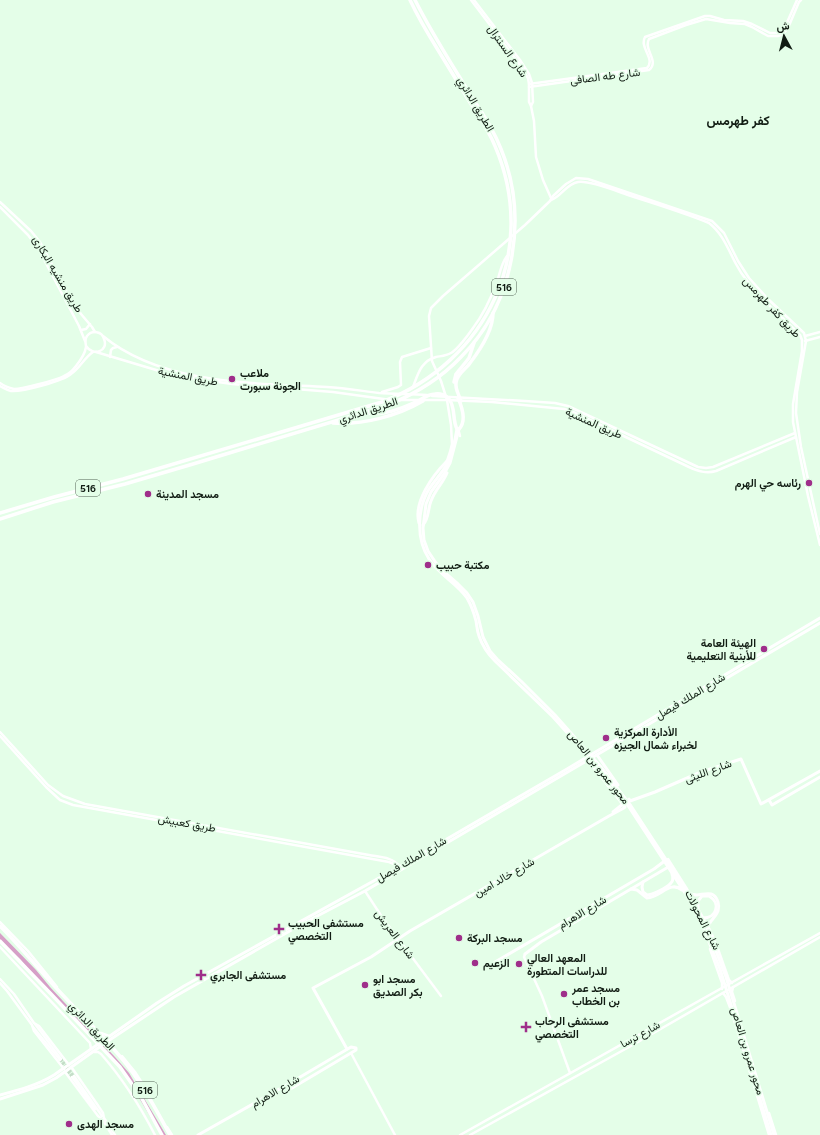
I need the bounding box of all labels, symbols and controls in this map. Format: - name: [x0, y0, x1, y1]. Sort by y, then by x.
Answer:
- north arrow: [764, 16, 804, 56]
- text: ش: [775, 19, 790, 34]
- street label: شارع السنترال: [484, 23, 530, 81]
- street label: شارع طه الصافى: [569, 66, 641, 88]
- street label: الطريق الدائري: [452, 75, 497, 136]
- district label: كفر طهرمس: [706, 113, 770, 129]
- street label: طريق منشيه البكارى: [30, 234, 86, 315]
- street label: طريق كفر طهرمس: [740, 274, 803, 341]
- road number: 516: [492, 279, 516, 295]
- street label: طريق المنشية: [157, 364, 219, 389]
- place label: ملاعب الجونة سبورت: [240, 367, 301, 393]
- marker: ملاعب الجونة سبورت: [227, 374, 237, 384]
- street label: الطريق الدائري: [337, 395, 400, 429]
- street label: طريق المنشية: [563, 405, 624, 442]
- place label: رئاسه حي الهرم: [735, 477, 801, 492]
- marker: رئاسه حي الهرم: [804, 478, 814, 488]
- road number: 516: [76, 480, 100, 496]
- place label: مسجد المدينة: [156, 488, 219, 501]
- marker: مسجد المدينة: [143, 489, 153, 499]
- place label: مكتبة حبيب: [436, 559, 489, 572]
- marker: مكتبة حبيب: [423, 560, 433, 570]
- place label: الهيئة العامة للأبنية التعليمية: [686, 637, 756, 663]
- marker: الهيئة العامة للأبنية التعليمية: [759, 644, 769, 654]
- street label: شارع الملك فيصل: [653, 670, 728, 723]
- place label: الأدارة المركزية لخبراء شمال الجيزه: [614, 726, 697, 752]
- street label: محور عمرو بن العاص: [565, 728, 632, 807]
- marker: الأدارة المركزية لخبراء شمال الجيزه: [601, 733, 611, 743]
- street label: شارع الليثى: [683, 757, 734, 787]
- street label: طريق كعبيش: [157, 812, 217, 835]
- street label: شارع الملك فيصل: [374, 834, 449, 886]
- street label: شارع خالد امين: [472, 855, 538, 901]
- street label: شارع المحولات: [681, 888, 723, 953]
- street label: شارع الاهرام: [556, 893, 609, 933]
- street label: شارع العريش: [371, 907, 417, 962]
- place label: مستشفى الحبيب التخصصي: [288, 917, 364, 945]
- marker: مستشفى الحبيب التخصصي: [273, 923, 285, 935]
- place label: مسجد البركة: [467, 932, 523, 945]
- marker: مسجد البركة: [454, 933, 464, 943]
- place label: المعهد العالي للدراسات المتطورة: [527, 952, 607, 978]
- place label: الزعيم: [483, 957, 510, 971]
- marker: الزعيم: [470, 958, 480, 968]
- marker: المعهد العالي للدراسات المتطورة: [514, 959, 524, 969]
- marker: مستشفى الجابري: [195, 969, 207, 981]
- place label: مستشفى الجابري: [210, 969, 286, 984]
- place label: مسجد ابو بكر الصديق: [373, 973, 423, 999]
- marker: مسجد ابو بكر الصديق: [360, 980, 370, 990]
- place label: مسجد عمر بن الخطاب: [571, 982, 620, 1008]
- marker: مسجد عمر بن الخطاب: [559, 989, 569, 999]
- street label: الطريق الدائري: [64, 999, 117, 1055]
- street label: محور عمرو بن العاص: [728, 1006, 767, 1097]
- place label: مستشفى الرحاب التخصصي: [535, 1015, 609, 1043]
- street label: شارع ترسا: [618, 1018, 663, 1051]
- marker: مستشفى الرحاب التخصصي: [520, 1021, 532, 1033]
- street label: شارع الاهرام: [249, 1072, 303, 1111]
- road number: 516: [133, 1082, 157, 1098]
- place label: مسجد الهدى: [77, 1118, 134, 1131]
- marker: مسجد الهدى: [64, 1119, 74, 1129]

